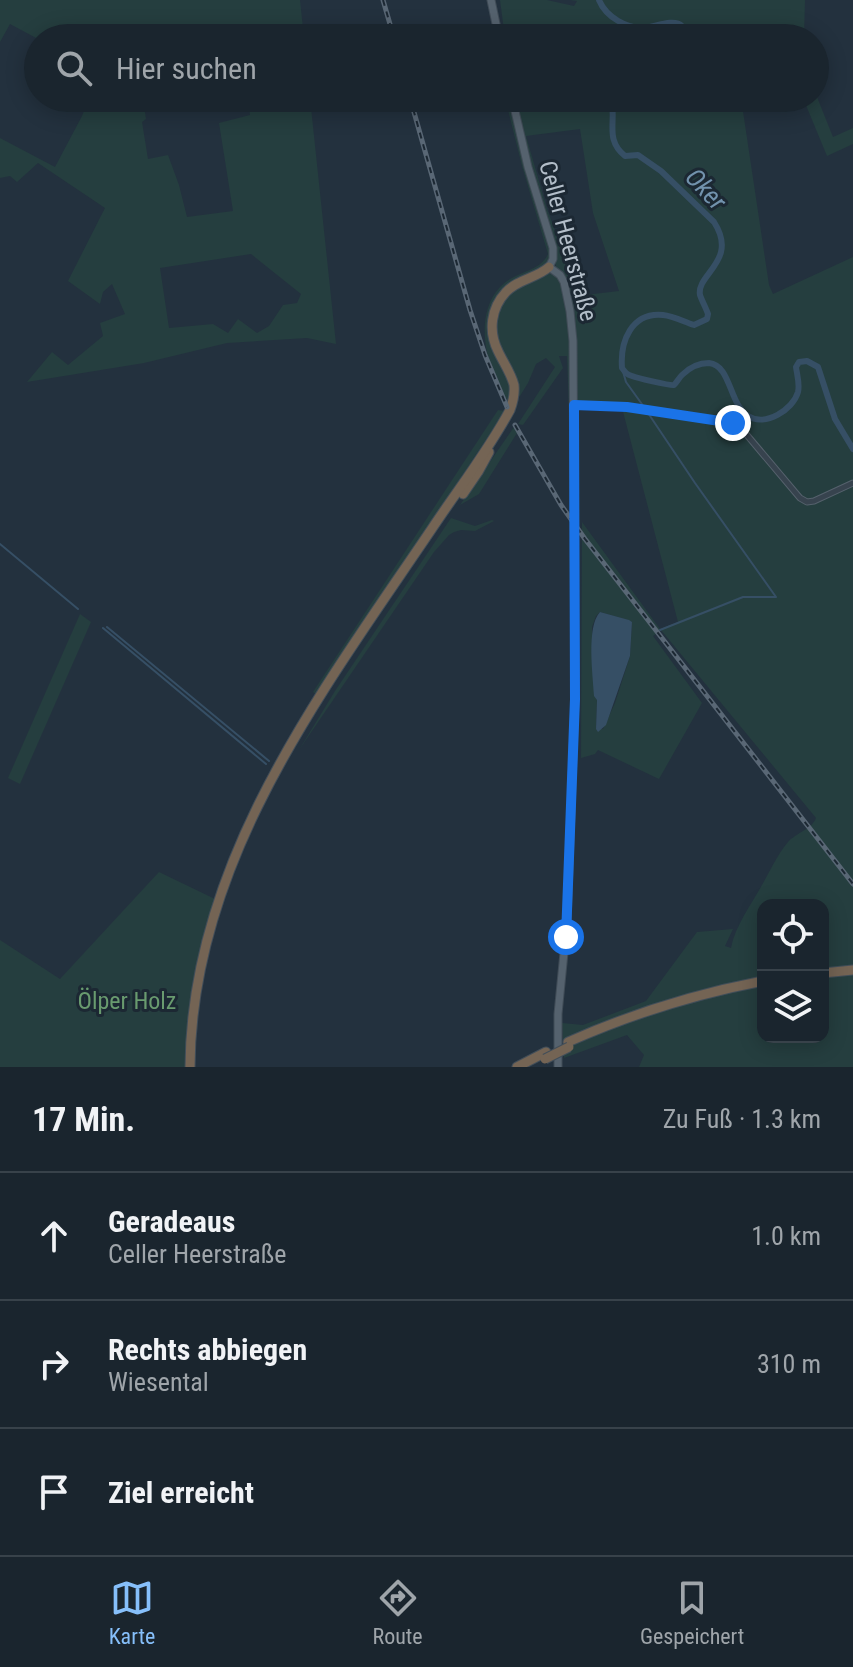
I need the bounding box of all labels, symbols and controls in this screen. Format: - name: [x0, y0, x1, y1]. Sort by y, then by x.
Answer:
- search box: [24, 24, 829, 112]
- icon: search: [52, 46, 96, 90]
- text: Hier suchen: [116, 51, 257, 86]
- street label: Celler Heerstraße: [533, 158, 603, 324]
- water label: Oker: [679, 162, 733, 217]
- route end: [715, 405, 751, 441]
- map controls: [757, 899, 829, 1043]
- button: locate: [757, 899, 829, 971]
- route start: [548, 919, 584, 955]
- button: layers: [757, 971, 829, 1043]
- park label: Ölper Holz: [78, 987, 176, 1015]
- text: 17 Min.: [32, 1099, 135, 1139]
- text: Zu Fuß · 1.3 km: [663, 1104, 821, 1134]
- text: Geradeaus: [108, 1204, 235, 1239]
- icon: ahead: [32, 1214, 76, 1258]
- text: 1.0 km: [751, 1221, 821, 1251]
- text: Celler Heerstraße: [108, 1239, 287, 1269]
- text: Rechts abbiegen: [108, 1332, 307, 1367]
- icon: right: [32, 1342, 76, 1386]
- text: 310 m: [757, 1349, 821, 1379]
- text: Wiesental: [108, 1367, 209, 1397]
- icon: arrive: [32, 1470, 76, 1514]
- text: Ziel erreicht: [108, 1475, 254, 1510]
- tab: Karte: [109, 1576, 155, 1649]
- tab: Route: [373, 1576, 423, 1649]
- tab: Gespeichert: [640, 1576, 744, 1649]

